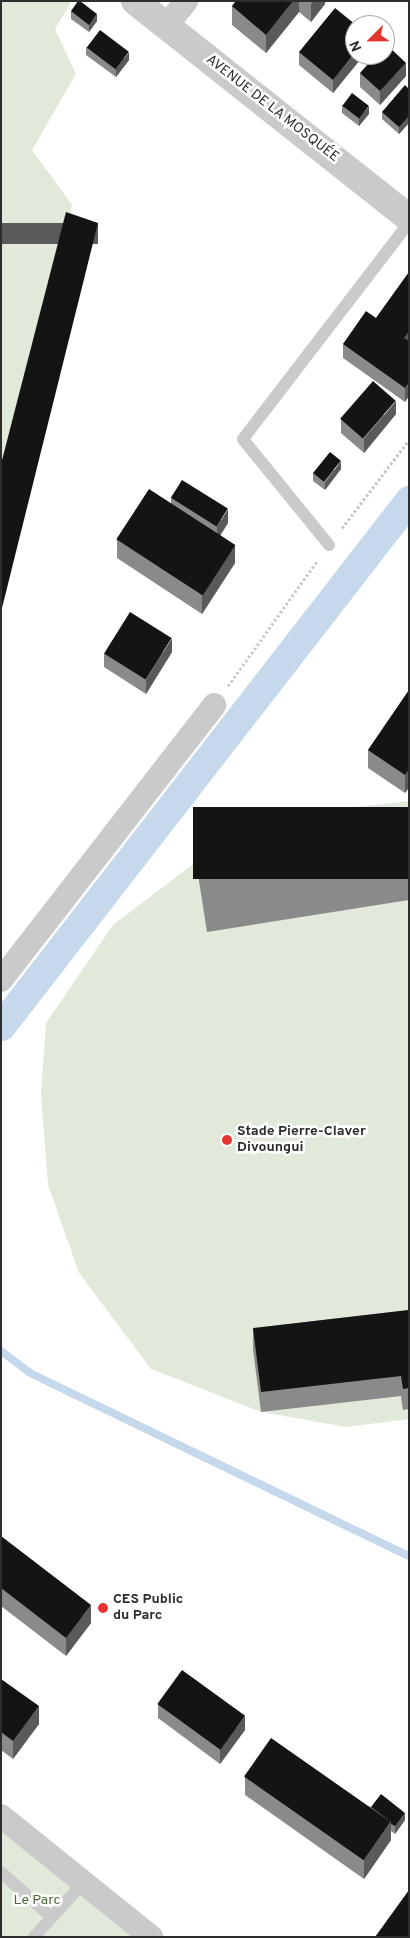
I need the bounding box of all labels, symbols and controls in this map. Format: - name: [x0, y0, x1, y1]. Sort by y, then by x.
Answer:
- north arrow: [345, 15, 395, 65]
- text: N: [347, 38, 366, 54]
- street label: AVENUE DE LA MOSQUÉE: [202, 52, 342, 166]
- place label: Stade Pierre-Claver Divoungui: [237, 1124, 366, 1156]
- marker: Stade Pierre-Claver Divoungui: [221, 1134, 233, 1146]
- place label: CES Public du Parc: [113, 1592, 183, 1624]
- marker: CES Public du Parc: [97, 1602, 109, 1614]
- park label: Le Parc: [14, 1893, 60, 1909]

